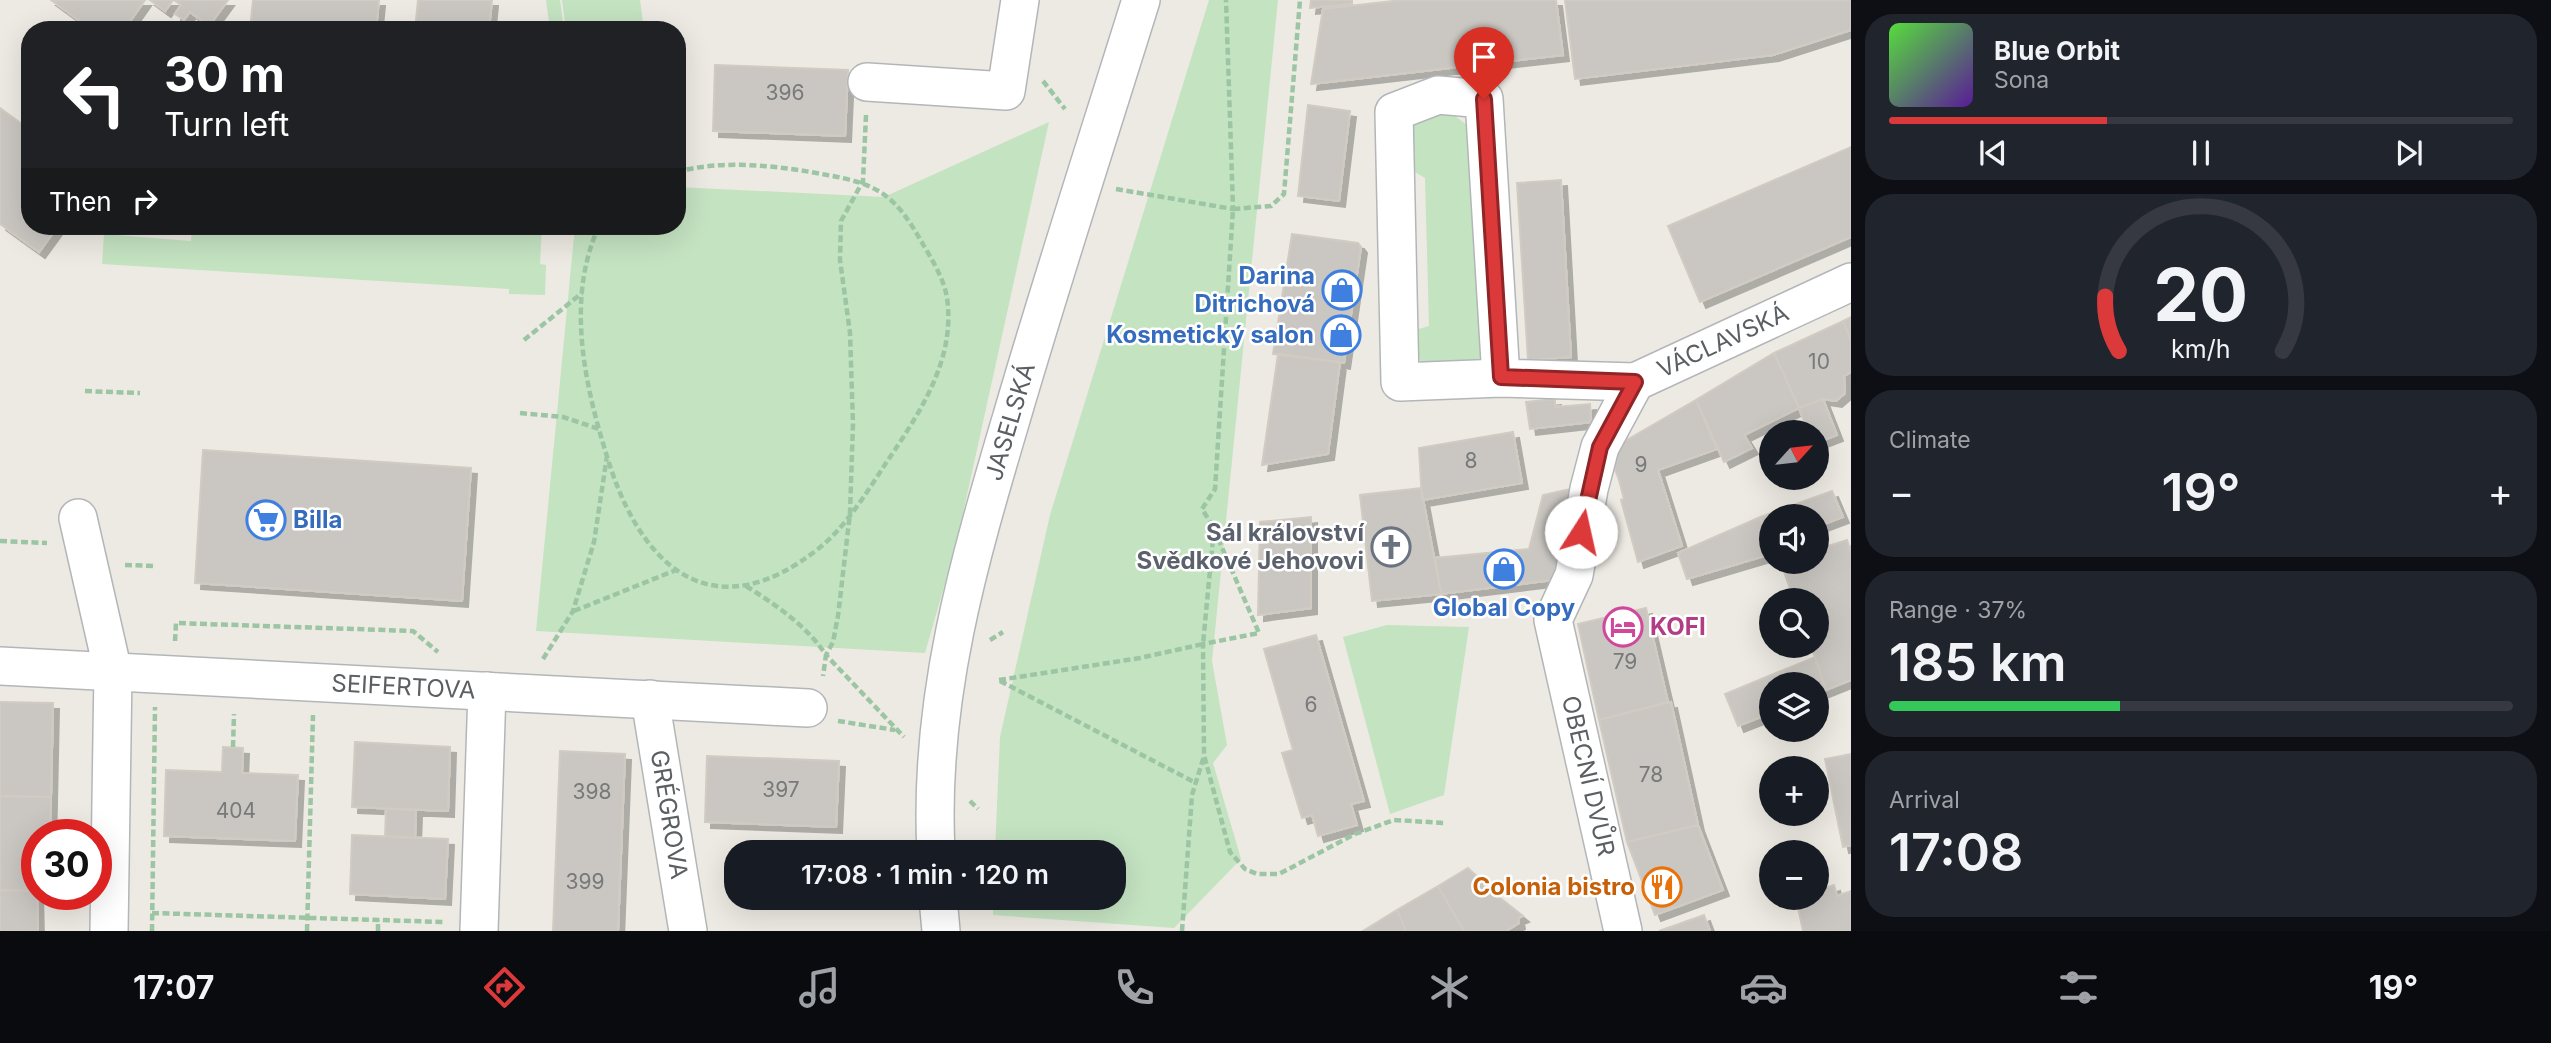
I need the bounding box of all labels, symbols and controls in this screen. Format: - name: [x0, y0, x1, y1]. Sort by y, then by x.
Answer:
- pin: [1454, 27, 1514, 99]
- text: Blue Orbit: [1994, 35, 2120, 66]
- icon: arrive: [1465, 38, 1503, 76]
- text: 30 m: [164, 45, 285, 104]
- icon: left: [49, 49, 140, 140]
- text: Sona: [1994, 66, 2049, 94]
- house number: 396: [765, 80, 805, 105]
- text: Turn left: [164, 105, 289, 144]
- icon: previous: [1974, 134, 2012, 172]
- icon: pause: [2182, 134, 2220, 172]
- icon: next: [2390, 134, 2428, 172]
- icon: right: [126, 182, 164, 220]
- text: Then: [49, 186, 112, 217]
- text: 20: [2154, 251, 2248, 340]
- place label: Darina Ditrichová: [1194, 261, 1315, 318]
- shop icon: Darina Ditrichová: [1321, 269, 1363, 311]
- street label: VÁCLAVSKÁ: [1653, 297, 1793, 384]
- shop icon: Kosmetický salon: [1320, 314, 1362, 356]
- place label: Kosmetický salon: [1106, 320, 1314, 349]
- text: km/h: [2171, 334, 2231, 364]
- house number: 10: [1808, 349, 1830, 374]
- street label: JASELSKÁ: [979, 359, 1041, 484]
- north arrow: [1759, 420, 1829, 490]
- map controls: [1759, 420, 1829, 910]
- text: Climate: [1889, 426, 1971, 454]
- house number: 8: [1465, 448, 1478, 473]
- house number: 9: [1634, 452, 1648, 477]
- text: 19°: [2161, 461, 2241, 524]
- text: −: [1889, 469, 1914, 515]
- text: +: [2488, 469, 2513, 515]
- position arrow: [1544, 495, 1618, 569]
- supermarket icon: Billa: [245, 499, 287, 541]
- button: sound: [1759, 504, 1829, 574]
- place label: Billa: [293, 505, 342, 534]
- place label: Sál království Svědkové Jehovovi: [1137, 518, 1364, 575]
- church icon: Sál království Svědkové Jehovovi: [1370, 526, 1412, 568]
- shop icon: Global Copy: [1483, 548, 1525, 590]
- button: search: [1759, 588, 1829, 658]
- place label: Global Copy: [1433, 593, 1576, 622]
- text: Range · 37%: [1889, 596, 2027, 624]
- hotel icon: KOFI: [1602, 606, 1644, 648]
- place label: KOFI: [1650, 612, 1706, 641]
- text: 185 km: [1889, 631, 2067, 694]
- house number: 79: [1613, 649, 1637, 674]
- street label: SEIFERTOVA: [331, 668, 476, 705]
- button: layers: [1759, 672, 1829, 742]
- house number: 6: [1304, 692, 1318, 717]
- street label: OBECNÍ DVŮR: [1556, 692, 1623, 859]
- street label: GRÉGROVA: [645, 748, 694, 881]
- button: +: [1759, 756, 1829, 826]
- house number: 78: [1639, 762, 1663, 787]
- house number: 397: [762, 777, 800, 802]
- house number: 398: [573, 779, 612, 804]
- text: Arrival: [1889, 786, 1960, 814]
- house number: 404: [216, 798, 256, 823]
- speed limit sign: 30: [21, 819, 112, 910]
- text: 17:08: [1889, 821, 2023, 884]
- button: −: [1759, 840, 1829, 910]
- text: 17:08 · 1 min · 120 m: [801, 859, 1049, 890]
- restaurant icon: Colonia bistro: [1641, 866, 1683, 908]
- house number: 399: [565, 869, 605, 894]
- place label: Colonia bistro: [1472, 872, 1635, 901]
- icon: directions: [480, 963, 529, 1012]
- icon: music: [795, 963, 844, 1012]
- icon: phone: [1110, 963, 1159, 1012]
- icon: climate: [1425, 963, 1474, 1012]
- icon: car: [1739, 963, 1788, 1012]
- icon: filters: [2054, 963, 2103, 1012]
- text: 17:07: [133, 968, 214, 1007]
- text: 19°: [2369, 968, 2418, 1007]

